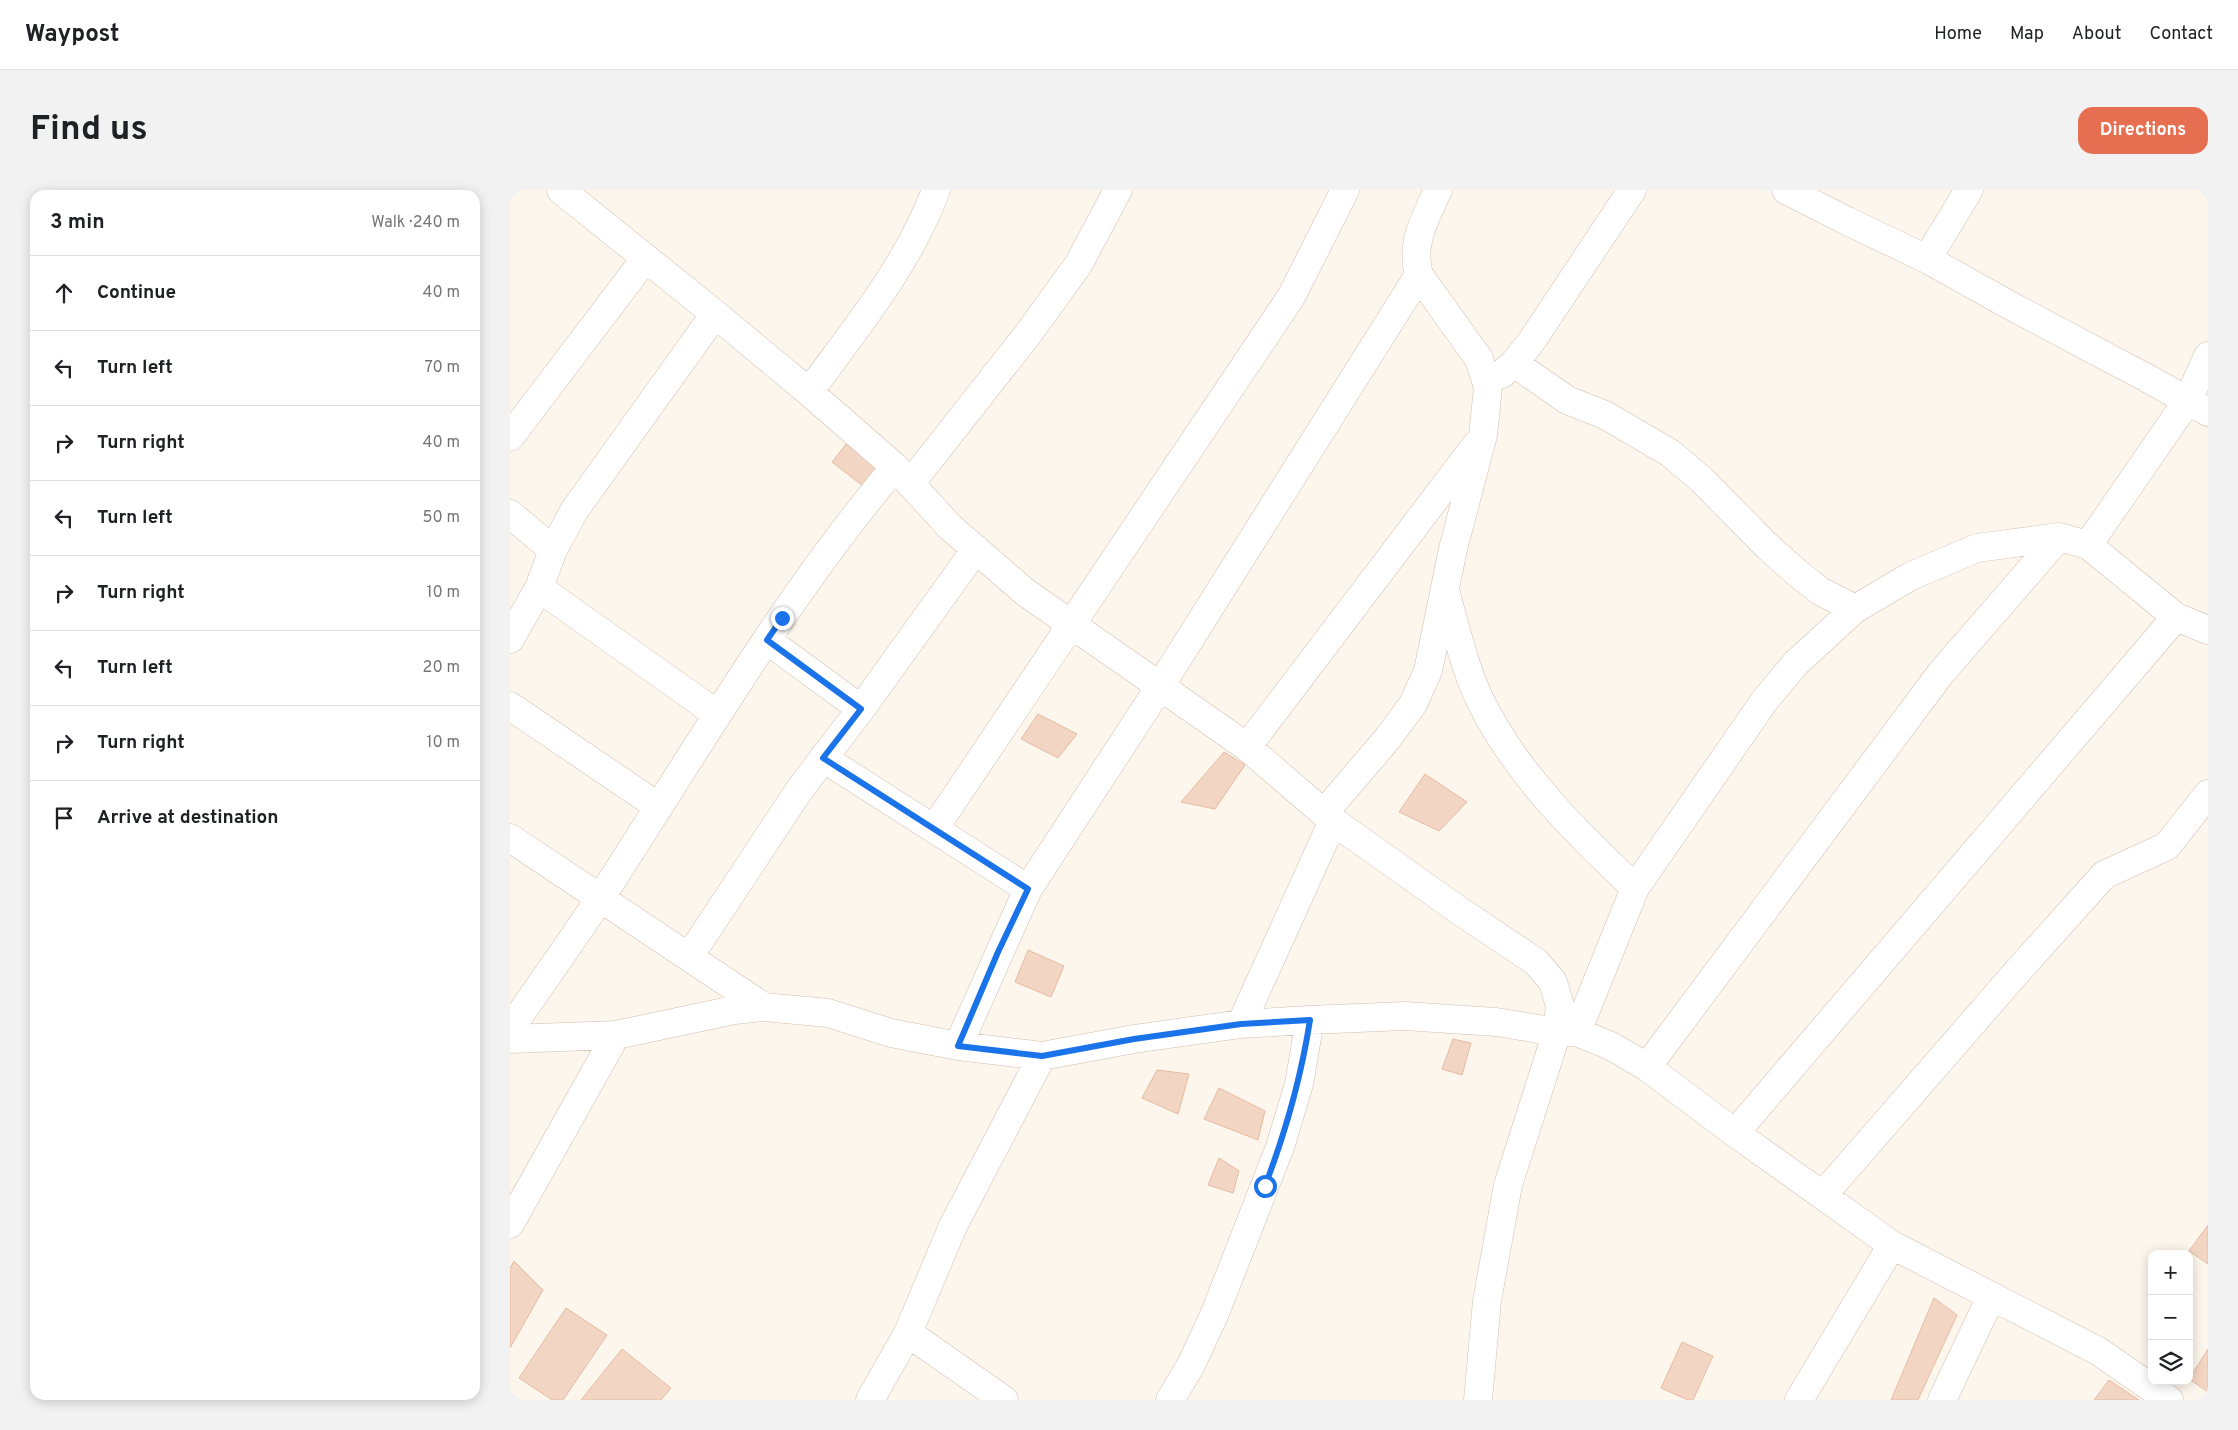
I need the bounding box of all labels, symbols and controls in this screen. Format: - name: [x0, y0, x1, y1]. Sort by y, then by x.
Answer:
- text: Waypost: [25, 20, 119, 50]
- text: Home: [1934, 23, 1982, 46]
- text: Map: [2010, 23, 2044, 46]
- text: About: [2072, 23, 2121, 46]
- text: Contact: [2149, 23, 2213, 46]
- button: Directions: [2078, 107, 2208, 154]
- text: Find us: [30, 108, 148, 152]
- text: 3 min: [50, 209, 105, 236]
- text: Walk · 240 m: [371, 213, 460, 233]
- icon: ahead: [50, 279, 78, 307]
- text: Continue: [97, 281, 176, 305]
- text: 40 m: [422, 283, 460, 303]
- icon: left: [50, 354, 78, 382]
- text: Turn left: [97, 356, 173, 380]
- text: 70 m: [425, 358, 460, 378]
- icon: right: [50, 429, 78, 457]
- text: Turn right: [97, 431, 185, 455]
- text: 40 m: [422, 433, 460, 453]
- icon: left: [50, 504, 78, 532]
- text: Turn left: [97, 506, 173, 530]
- text: 50 m: [423, 508, 460, 528]
- icon: right: [50, 579, 78, 607]
- text: Turn right: [97, 581, 185, 605]
- text: 10 m: [426, 583, 460, 603]
- route end: [771, 607, 794, 630]
- icon: left: [50, 654, 78, 682]
- text: Turn left: [97, 656, 173, 680]
- text: 20 m: [423, 658, 460, 678]
- icon: right: [50, 729, 78, 757]
- text: Turn right: [97, 731, 185, 755]
- text: 10 m: [426, 733, 460, 753]
- icon: arrive: [50, 804, 78, 832]
- text: Arrive at destination: [97, 806, 278, 830]
- route start: [1254, 1175, 1277, 1198]
- map controls: [2148, 1250, 2193, 1385]
- button: +: [2148, 1250, 2193, 1295]
- button: −: [2148, 1295, 2193, 1340]
- button: layers: [2148, 1340, 2193, 1385]

